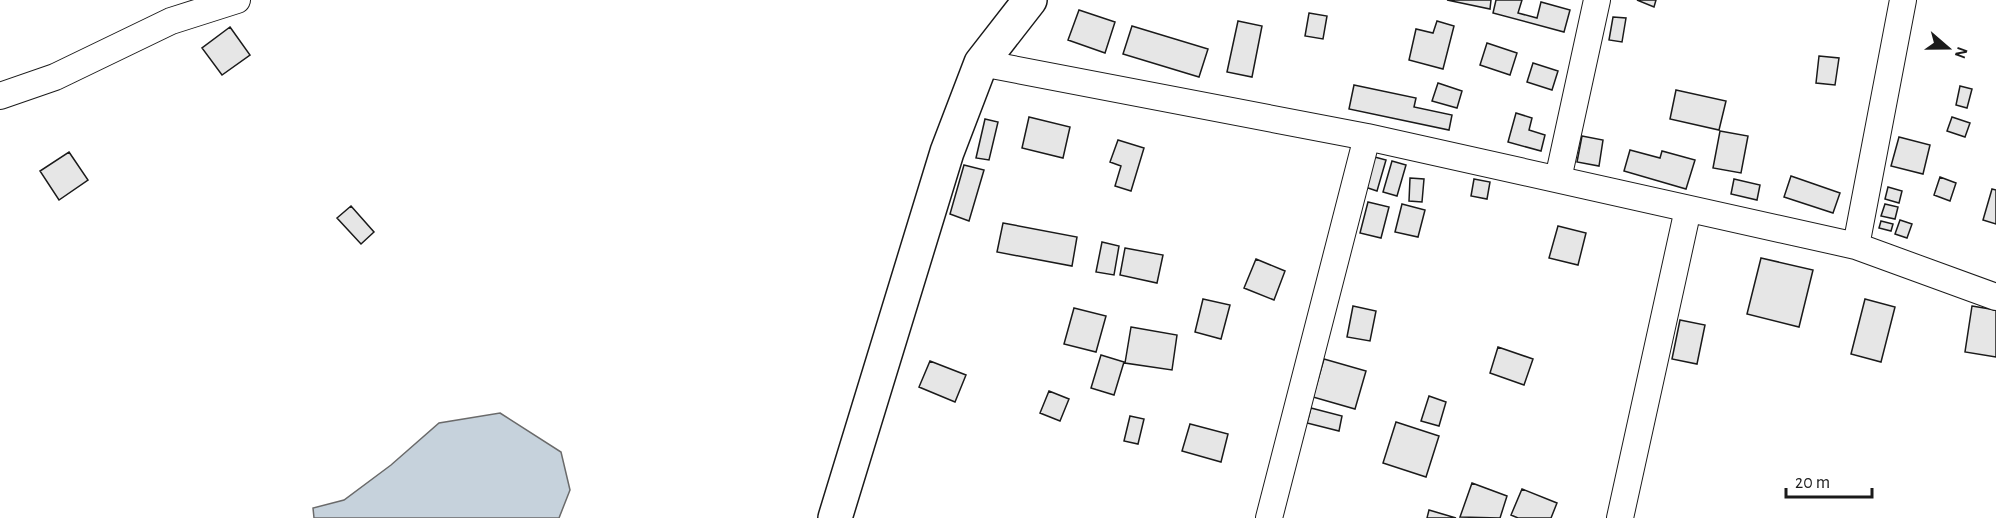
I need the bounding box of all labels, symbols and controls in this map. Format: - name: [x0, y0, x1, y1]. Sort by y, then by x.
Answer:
- north arrow: [1918, 18, 1978, 78]
- text: N: [1952, 45, 1971, 61]
- scale bar: [1786, 461, 1872, 499]
- text: 20 m: [1795, 474, 1830, 492]

